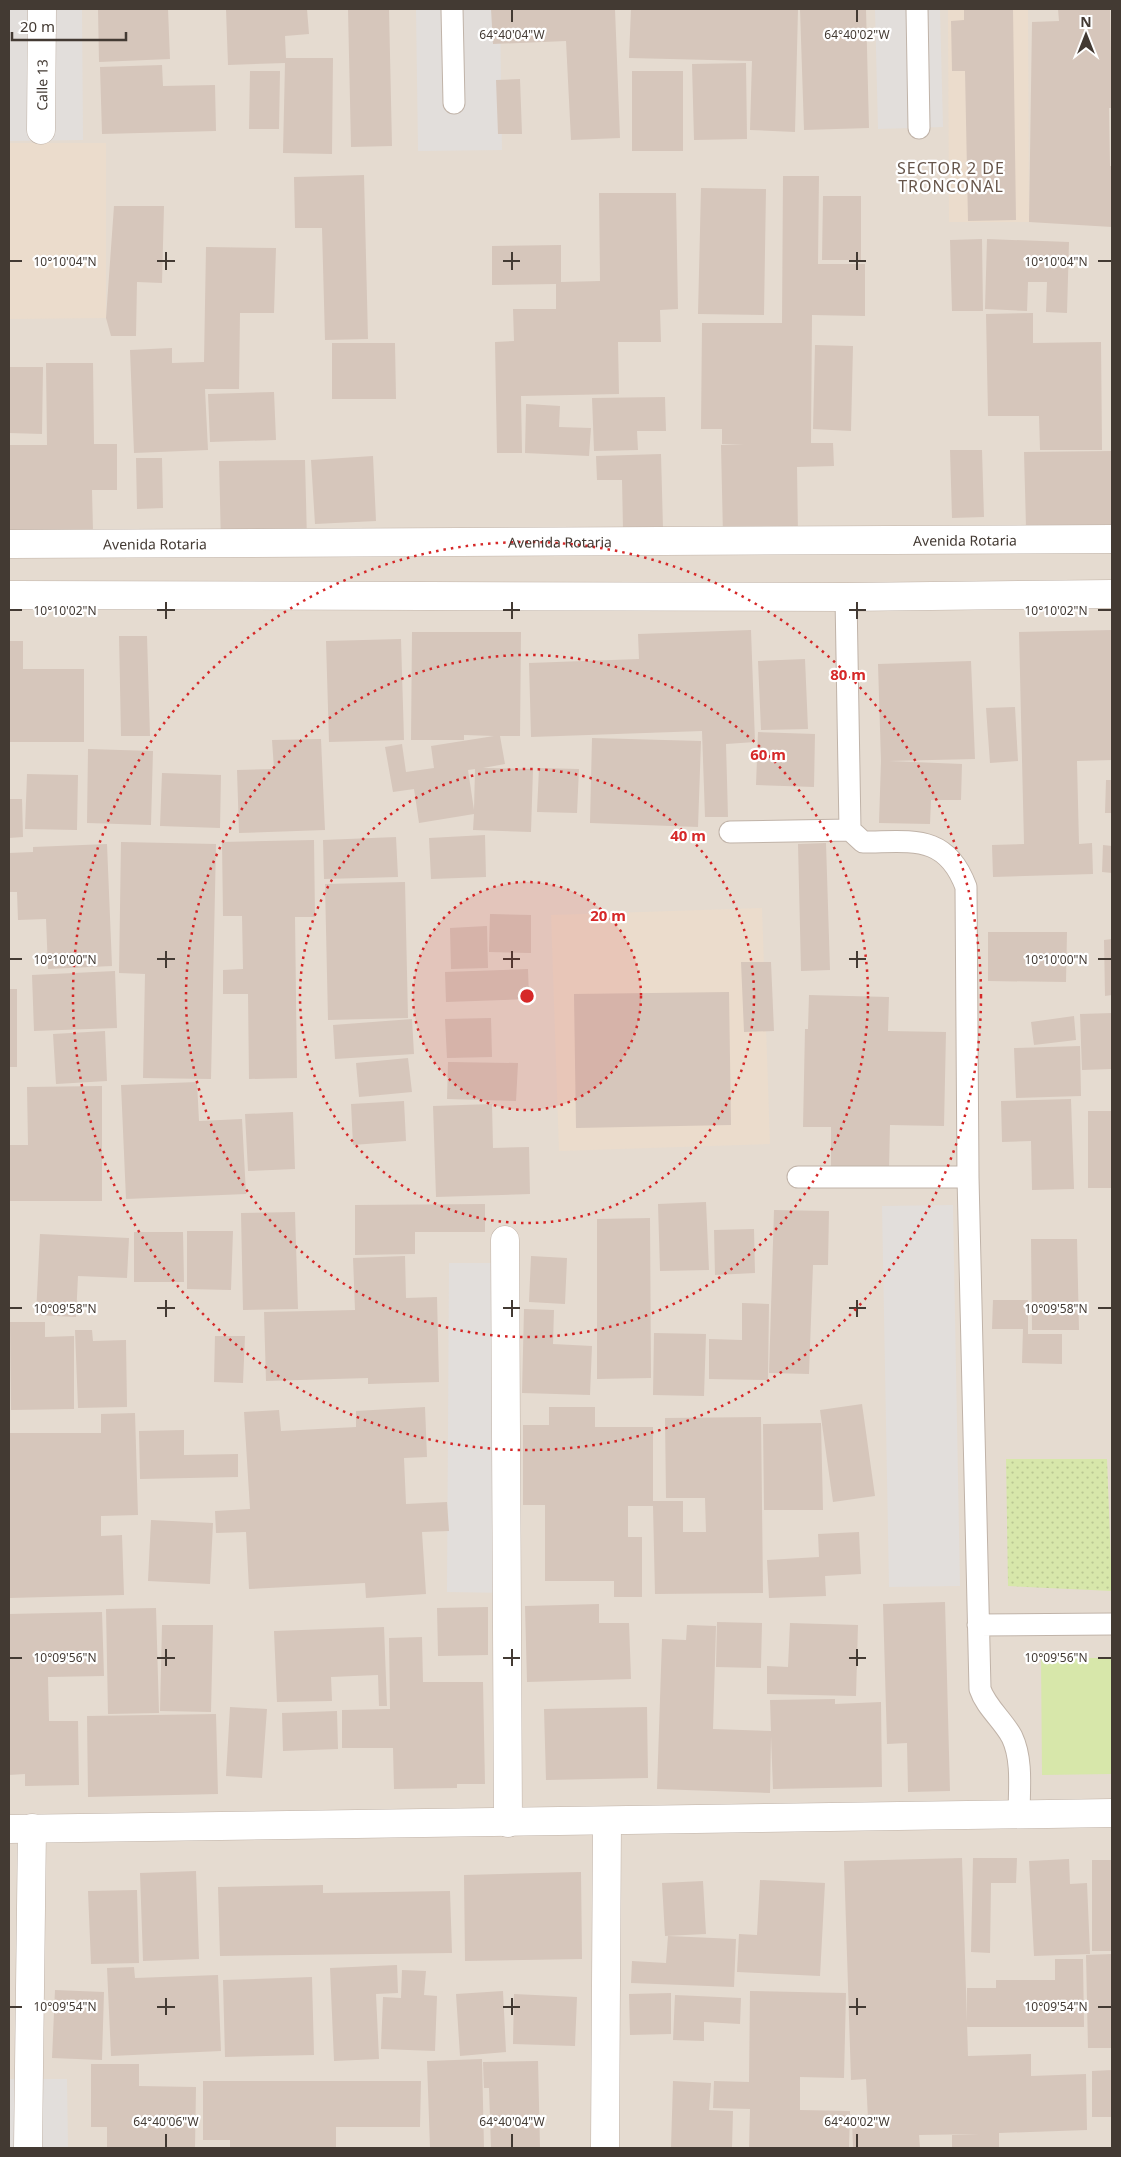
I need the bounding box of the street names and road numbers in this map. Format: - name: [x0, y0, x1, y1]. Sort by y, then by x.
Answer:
- street label: Calle 13: [32, 59, 51, 111]
- street label: Avenida Rotaria: [913, 530, 1017, 549]
- street label: Avenida Rotaria: [508, 532, 612, 551]
- street label: Avenida Rotaria: [103, 534, 207, 553]

